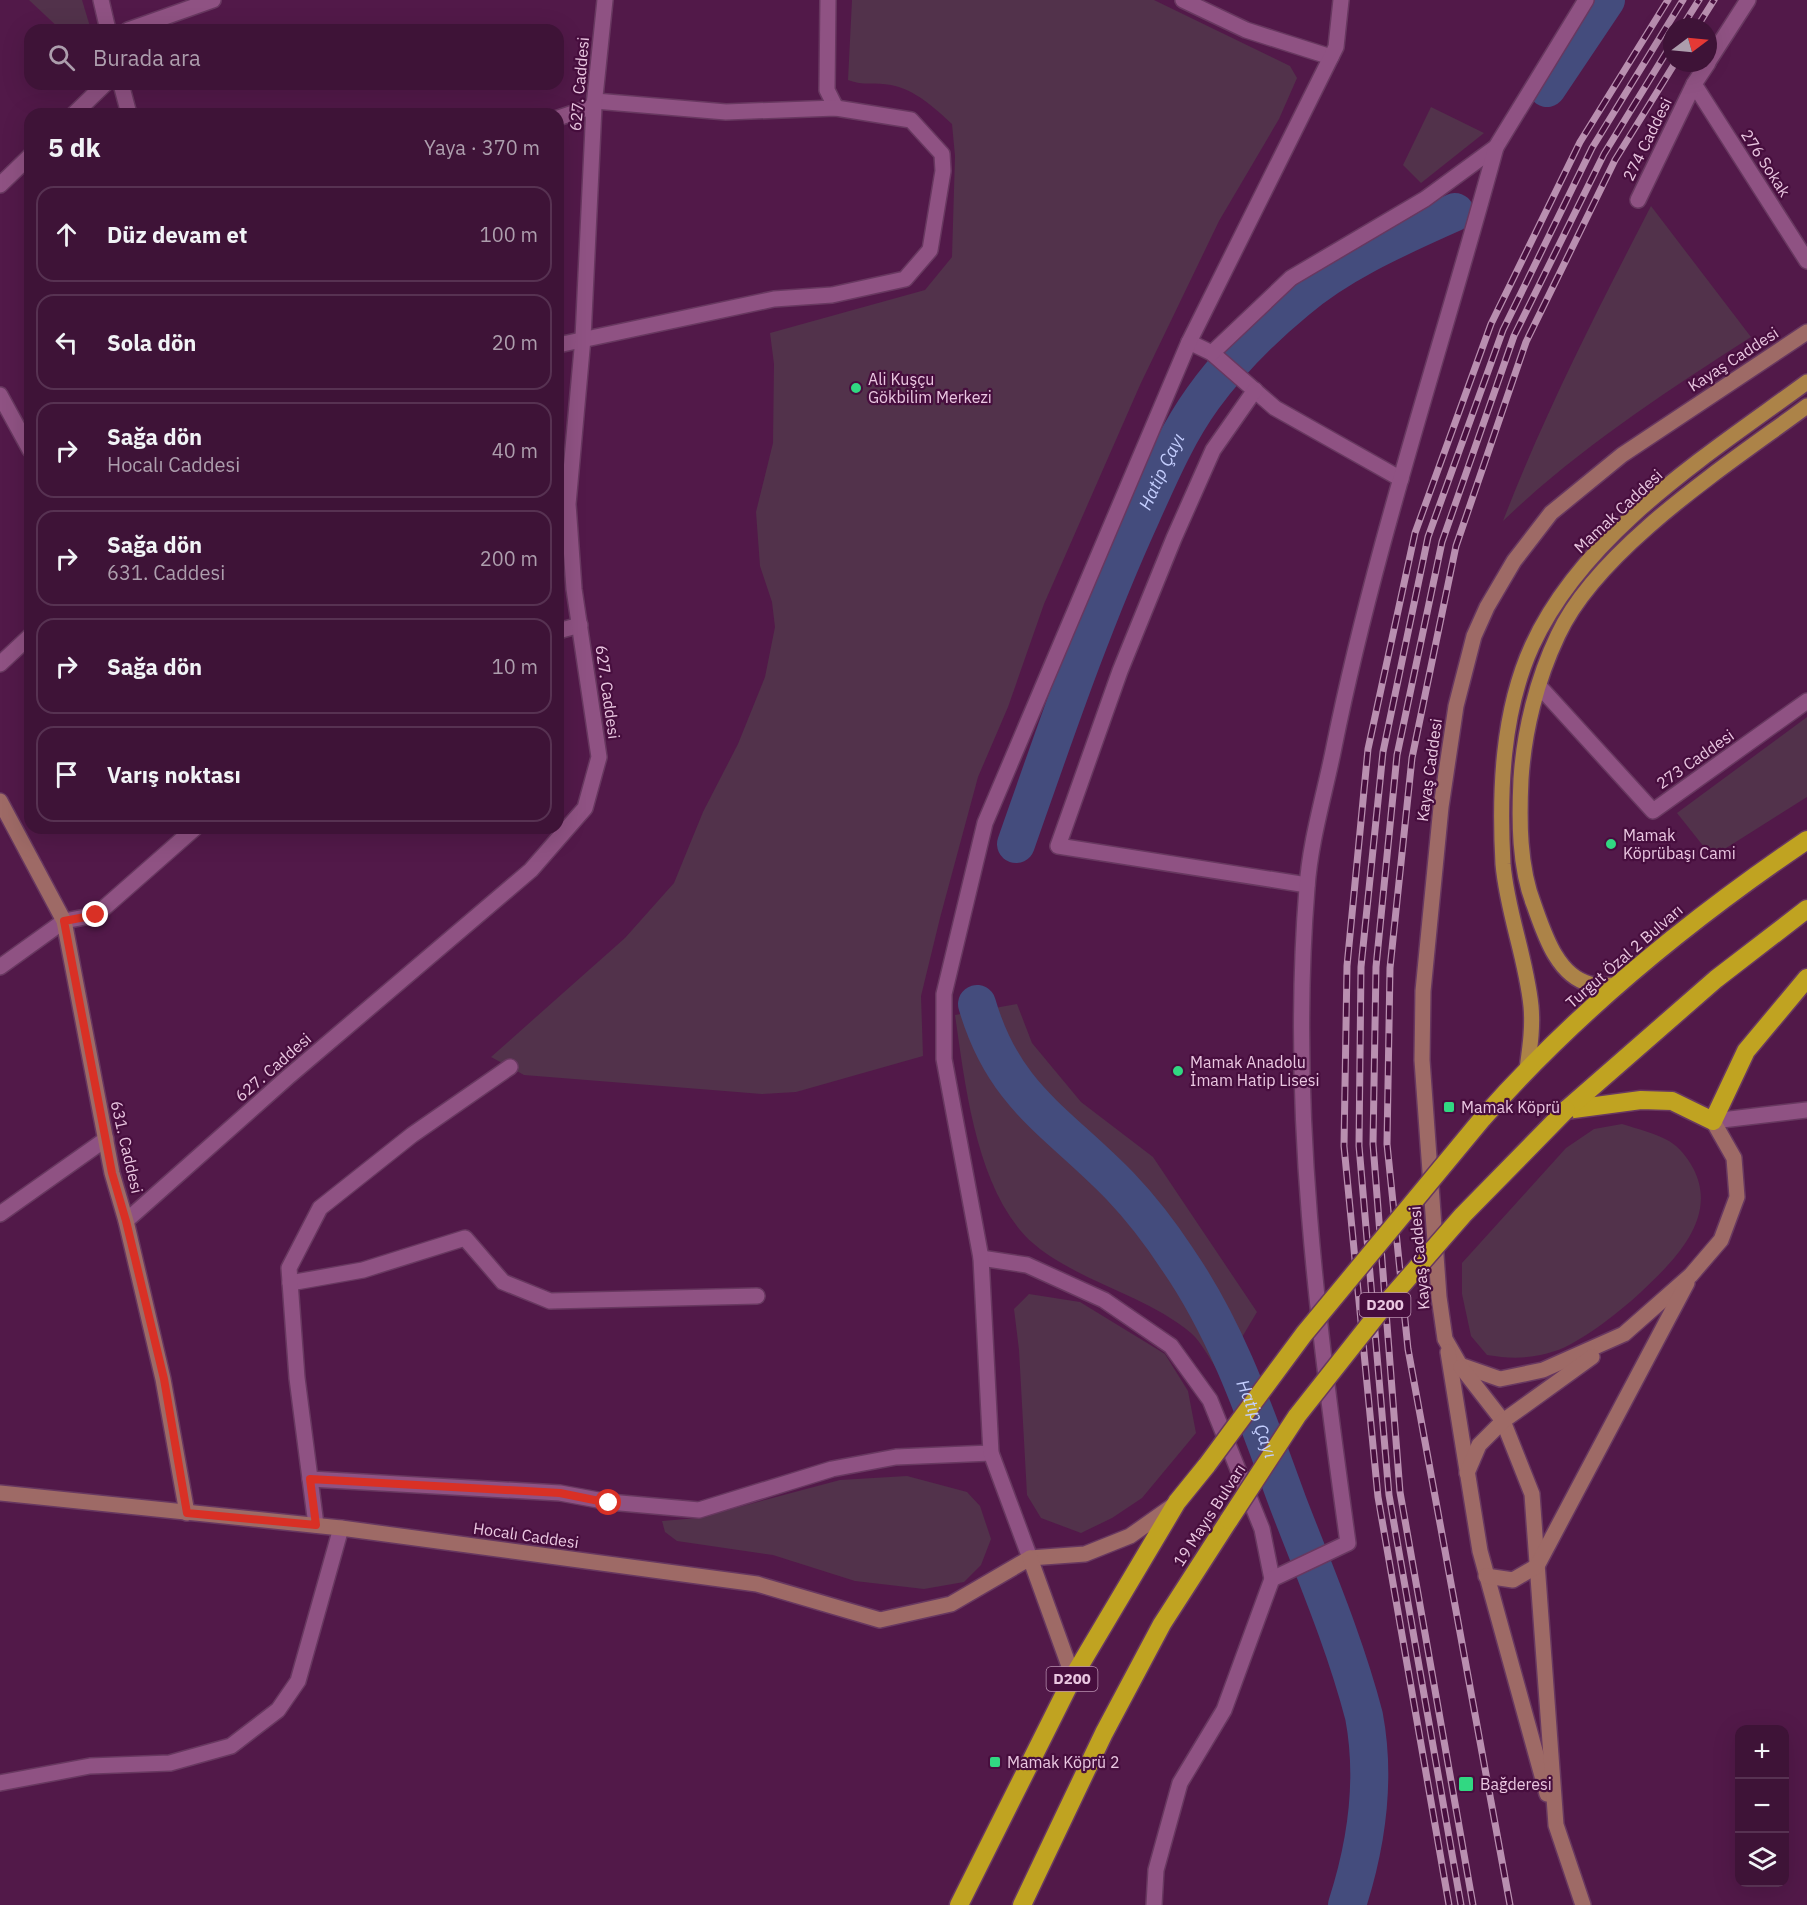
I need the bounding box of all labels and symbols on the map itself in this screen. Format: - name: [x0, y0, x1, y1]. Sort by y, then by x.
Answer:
- north arrow: [1663, 18, 1717, 72]
- street label: 627. Caddesi: [565, 36, 593, 132]
- street label: 274 Caddesi: [1618, 94, 1676, 184]
- street label: 276 Sokak: [1737, 126, 1795, 201]
- street label: Kayaş Caddesi: [1684, 322, 1782, 396]
- place label: Ali Kuşçu Gökbilim Merkezi: [868, 369, 992, 407]
- marker: Ali Kuşçu Gökbilim Merkezi: [849, 381, 863, 395]
- water label: Hatip Çayı: [1133, 429, 1190, 514]
- street label: Mamak Caddesi: [1570, 465, 1666, 557]
- street label: 627. Caddesi: [592, 644, 624, 740]
- street label: Kayaş Caddesi: [1412, 717, 1446, 823]
- street label: 273 Caddesi: [1652, 725, 1738, 793]
- place label: Mamak Köprübaşı Cami: [1623, 825, 1736, 863]
- marker: Mamak Köprübaşı Cami: [1604, 837, 1618, 851]
- street label: Turgut Özal 2 Bulvarı: [1561, 900, 1687, 1012]
- route end: [82, 901, 108, 927]
- street label: 627. Caddesi: [231, 1028, 315, 1106]
- place label: Mamak Anadolu İmam Hatip Lisesi: [1190, 1052, 1320, 1090]
- marker: Mamak Anadolu İmam Hatip Lisesi: [1171, 1064, 1185, 1078]
- place label: Mamak Köprü: [1461, 1097, 1560, 1117]
- street label: 631. Caddesi: [107, 1099, 147, 1195]
- marker: Mamak Köprü: [1442, 1100, 1456, 1114]
- street label: Kayaş Caddesi: [1405, 1205, 1433, 1311]
- road number: D200: [1360, 1293, 1410, 1317]
- water label: Hatip Çayı: [1231, 1376, 1283, 1461]
- street label: 19 Mayıs Bulvarı: [1169, 1460, 1249, 1570]
- route start: [595, 1489, 621, 1515]
- street label: Hocalı Caddesi: [472, 1518, 580, 1552]
- road number: D200: [1046, 1667, 1098, 1691]
- place label: Mamak Köprü 2: [1007, 1752, 1120, 1772]
- marker: Mamak Köprü 2: [988, 1755, 1002, 1769]
- place label: Bağderesi: [1480, 1774, 1552, 1794]
- marker: Bağderesi: [1457, 1775, 1475, 1793]

